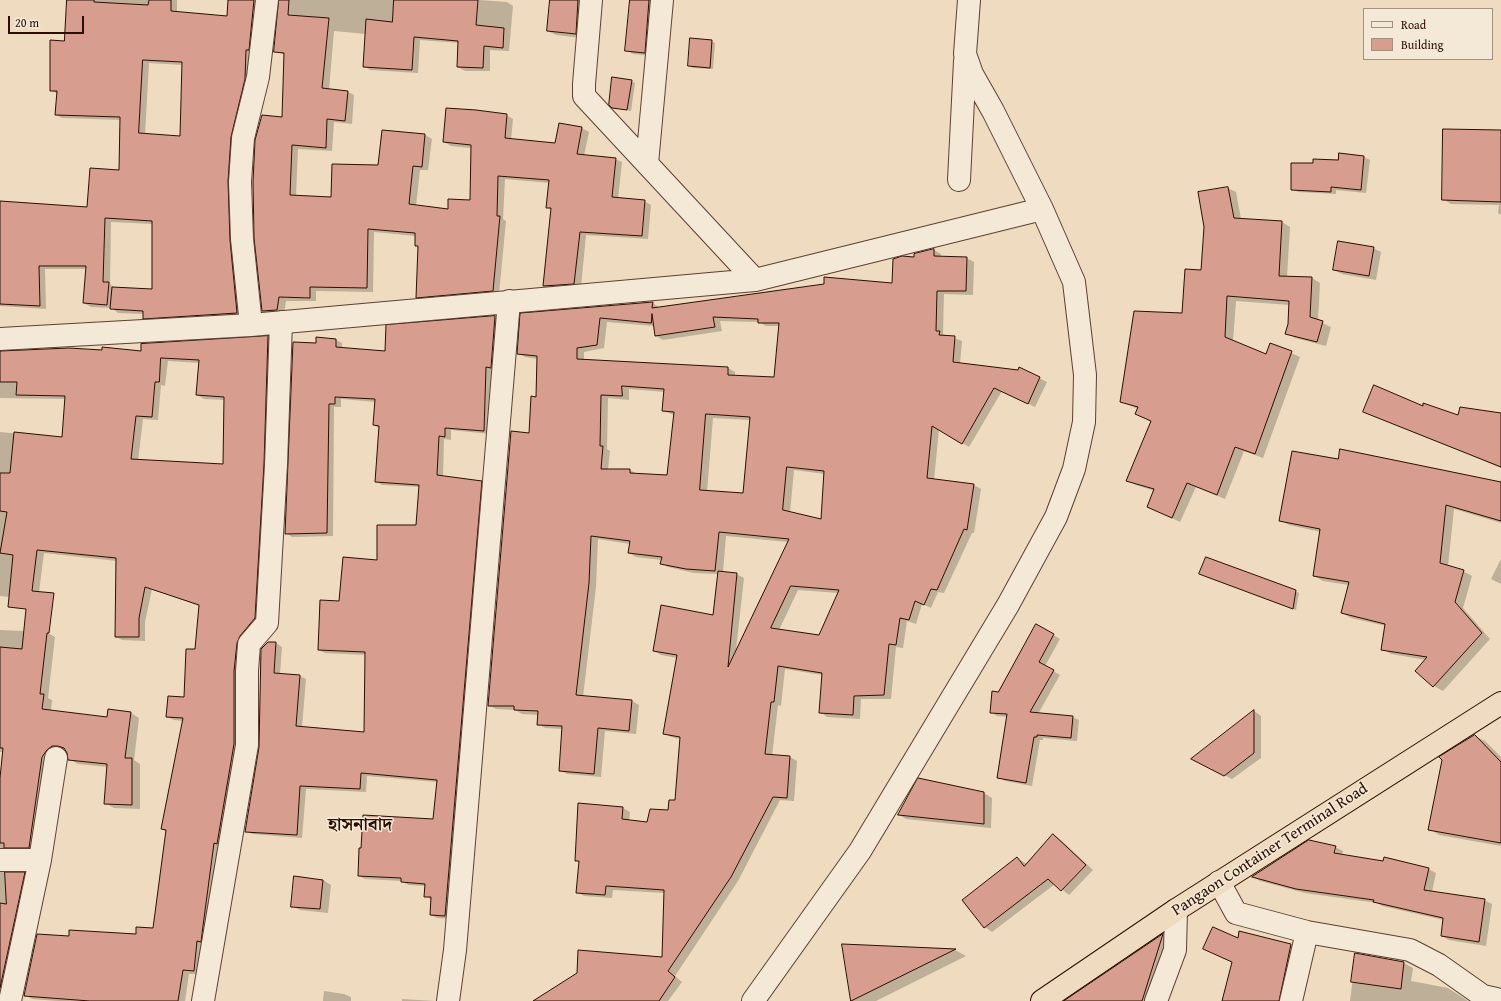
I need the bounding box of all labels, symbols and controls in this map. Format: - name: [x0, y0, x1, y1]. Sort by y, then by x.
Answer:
- scale bar: [10, 8, 86, 34]
- legend: [1363, 8, 1493, 60]
- text: 20 m: [15, 14, 39, 31]
- text: Road: [1401, 16, 1426, 33]
- text: Building: [1401, 36, 1444, 53]
- street label: Pangaon Container Terminal Road: [1169, 779, 1371, 921]
- district label: হাসনাবাদ: [328, 814, 392, 836]

